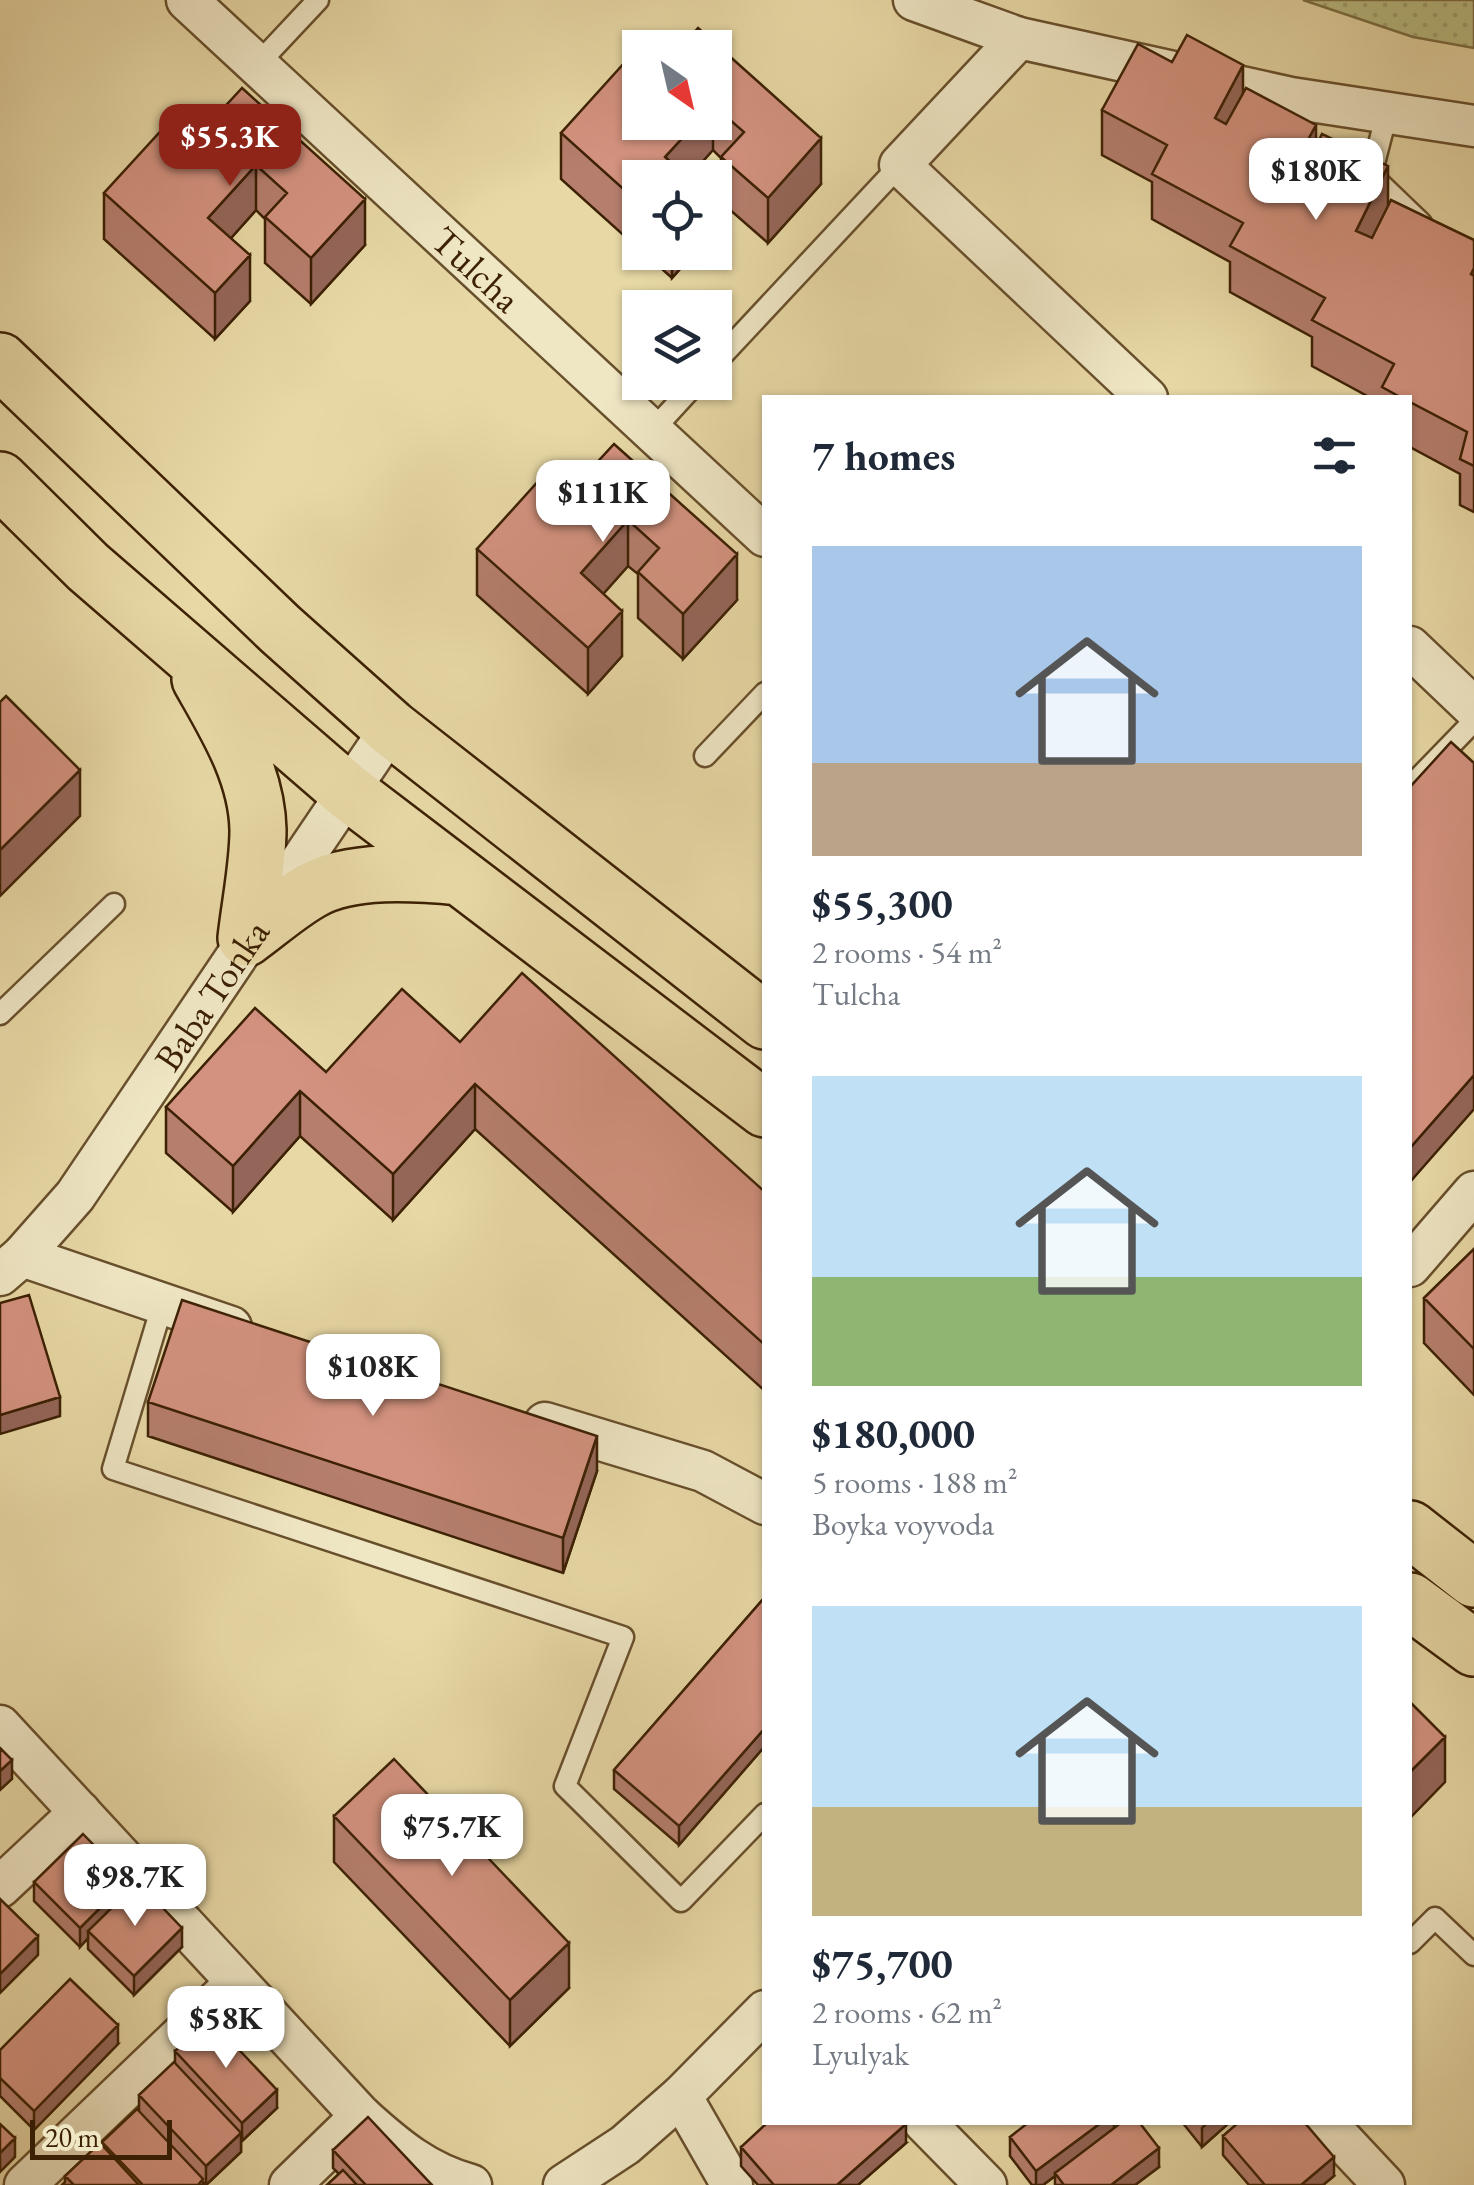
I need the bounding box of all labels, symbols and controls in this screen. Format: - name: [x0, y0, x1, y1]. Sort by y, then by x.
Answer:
- north arrow: [622, 30, 732, 140]
- map controls: [622, 30, 732, 400]
- pin: $55.3K: [149, 104, 311, 189]
- text: $55.3K: [181, 115, 279, 157]
- pin: $180K: [1246, 138, 1386, 223]
- text: $180K: [1271, 149, 1361, 191]
- button: locate: [622, 160, 732, 270]
- street label: Tulcha: [422, 215, 532, 323]
- button: layers: [622, 290, 732, 400]
- text: 7 homes: [812, 428, 955, 483]
- icon: filters: [1307, 428, 1362, 483]
- pin: $111K: [533, 460, 673, 545]
- text: $111K: [558, 471, 648, 513]
- icon: home: [997, 611, 1177, 791]
- text: $55,300: [812, 876, 953, 931]
- street label: Baba Tonka: [142, 909, 280, 1080]
- text: 2 rooms · 54 m²: [812, 931, 1002, 973]
- text: Tulcha: [812, 973, 900, 1015]
- icon: home: [997, 1141, 1177, 1321]
- pin: $108K: [303, 1334, 443, 1419]
- text: $108K: [328, 1345, 418, 1387]
- text: $180,000: [812, 1406, 975, 1461]
- text: 5 rooms · 188 m²: [812, 1461, 1018, 1503]
- text: Boyka voyvoda: [812, 1503, 994, 1545]
- icon: home: [997, 1671, 1177, 1851]
- pin: $75.7K: [371, 1794, 533, 1879]
- text: $75.7K: [403, 1805, 501, 1847]
- pin: $98.7K: [54, 1844, 216, 1929]
- text: $98.7K: [86, 1855, 184, 1897]
- text: $75,700: [812, 1936, 953, 1991]
- pin: $58K: [167, 1986, 285, 2071]
- text: 2 rooms · 62 m²: [812, 1991, 1002, 2033]
- text: $58K: [189, 1997, 263, 2039]
- text: Lyulyak: [812, 2033, 909, 2075]
- scale bar: [30, 2115, 172, 2160]
- text: 20 m: [45, 2119, 99, 2155]

